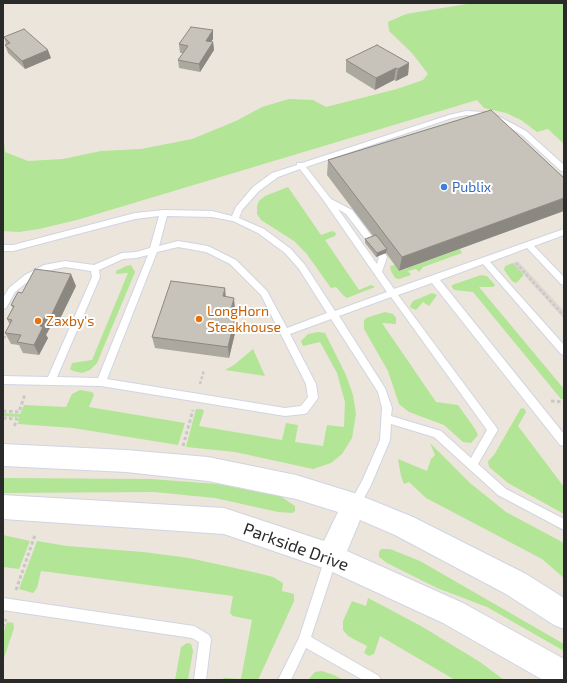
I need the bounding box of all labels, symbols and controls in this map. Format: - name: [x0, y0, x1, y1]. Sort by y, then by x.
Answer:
- place label: Publix: [452, 179, 491, 195]
- marker: Publix: [439, 182, 449, 192]
- place label: LongHorn Steakhouse: [207, 303, 281, 336]
- place label: Zaxby's: [46, 313, 94, 329]
- marker: LongHorn Steakhouse: [194, 314, 204, 324]
- marker: Zaxby's: [33, 316, 43, 326]
- street label: Parkside Drive: [241, 518, 351, 576]

